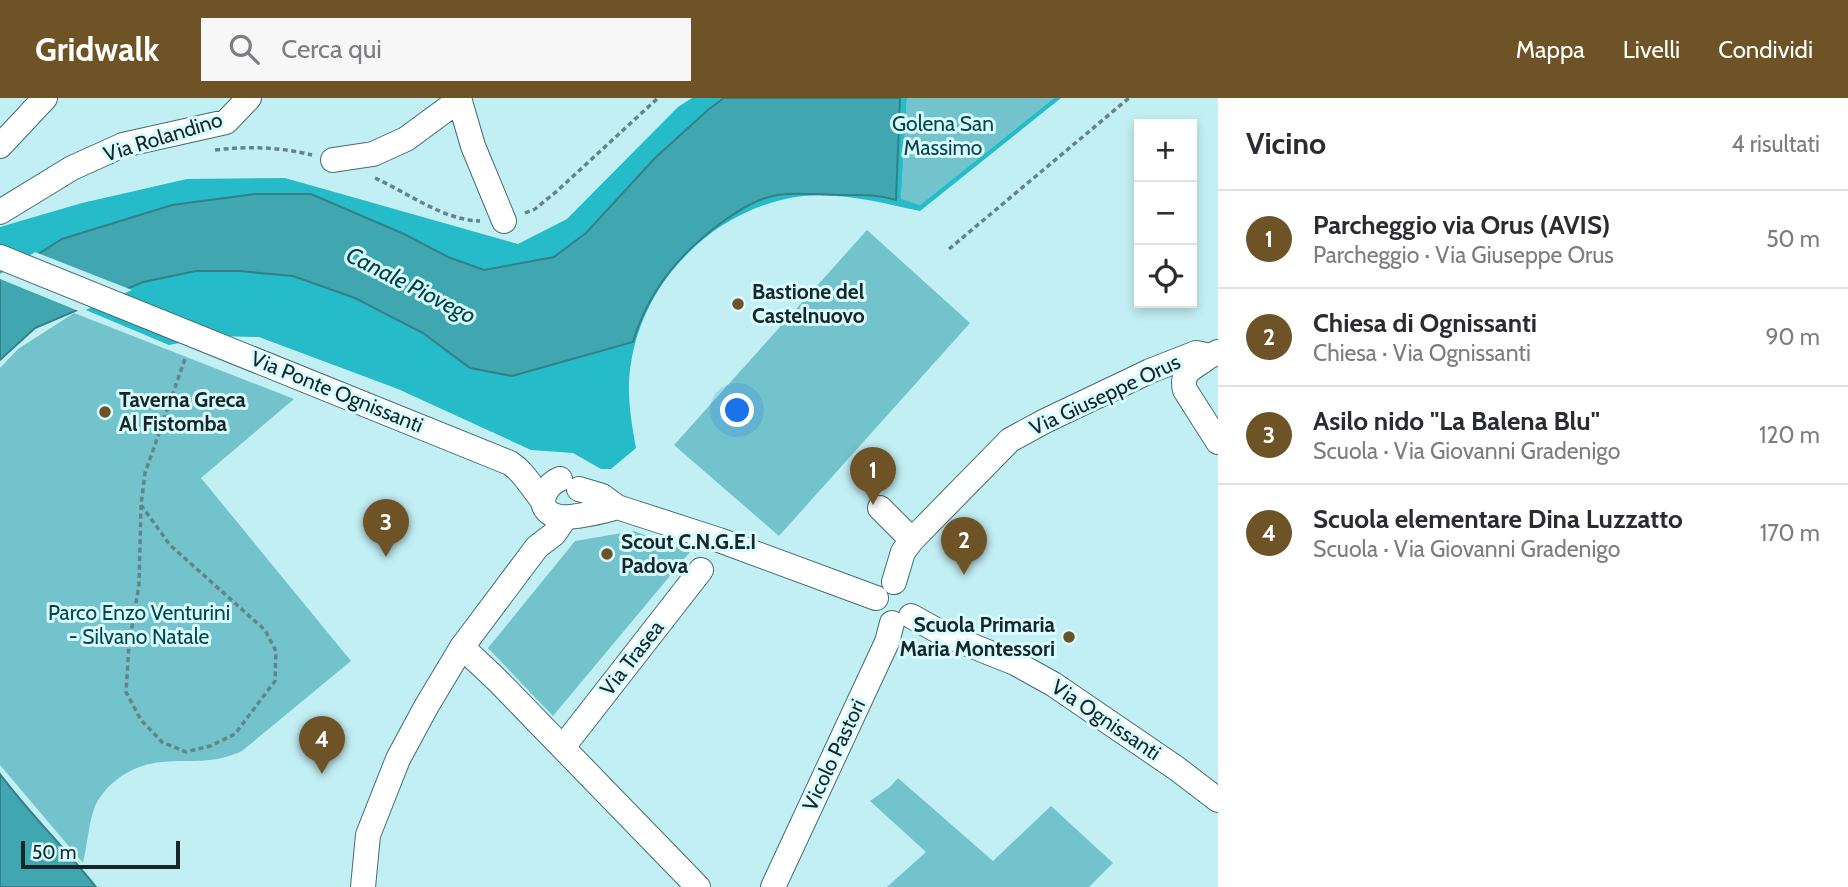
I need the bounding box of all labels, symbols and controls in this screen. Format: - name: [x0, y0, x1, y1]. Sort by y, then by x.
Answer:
- search box: [201, 18, 691, 81]
- text: Gridwalk: [35, 29, 159, 69]
- icon: search: [225, 30, 263, 68]
- text: Cerca qui: [281, 33, 382, 65]
- text: Mappa: [1516, 35, 1585, 64]
- text: Livelli: [1623, 35, 1680, 64]
- text: Condividi: [1718, 35, 1813, 64]
- street label: Via Rolandino: [100, 107, 225, 166]
- park label: Golena San Massimo: [892, 111, 994, 160]
- map controls: [1134, 119, 1197, 308]
- button: +: [1134, 119, 1197, 182]
- text: Vicino: [1246, 125, 1326, 162]
- text: 4 risultati: [1731, 130, 1820, 158]
- button: −: [1134, 182, 1197, 245]
- text: Parcheggio via Orus (AVIS): [1313, 209, 1610, 241]
- text: 1: [1265, 225, 1273, 253]
- text: 50 m: [1766, 225, 1820, 253]
- water label: Canale Piovego: [341, 240, 481, 330]
- text: Parcheggio · Via Giuseppe Orus: [1313, 241, 1614, 269]
- button: locate: [1134, 245, 1197, 308]
- place label: Bastione del Castelnuovo: [752, 279, 865, 328]
- marker: Bastione del Castelnuovo: [730, 296, 746, 312]
- text: Chiesa di Ognissanti: [1313, 307, 1537, 339]
- text: 2: [1263, 323, 1275, 351]
- text: 90 m: [1766, 323, 1820, 351]
- text: Chiesa · Via Ognissanti: [1313, 339, 1531, 367]
- street label: Via Ponte Ognissanti: [247, 346, 427, 438]
- street label: Via Giuseppe Orus: [1026, 349, 1184, 440]
- place label: Taverna Greca Al Fistomba: [119, 387, 246, 436]
- your location: [720, 393, 754, 427]
- marker: Taverna Greca Al Fistomba: [97, 404, 113, 420]
- text: Asilo nido "La Balena Blu": [1313, 405, 1600, 437]
- text: 3: [1263, 421, 1275, 449]
- text: 120 m: [1759, 421, 1820, 449]
- text: Scuola · Via Giovanni Gradenigo: [1313, 437, 1620, 465]
- pin: 1: [850, 447, 896, 505]
- pin: 3: [363, 499, 409, 557]
- text: Scuola elementare Dina Luzzatto: [1313, 503, 1683, 535]
- pin: 2: [941, 517, 987, 575]
- text: 4: [1262, 519, 1276, 547]
- text: 170 m: [1760, 519, 1820, 547]
- place label: Scout C.N.G.E.I Padova: [621, 529, 756, 578]
- text: Scuola · Via Giovanni Gradenigo: [1313, 535, 1620, 563]
- marker: Scout C.N.G.E.I Padova: [599, 546, 615, 562]
- park label: Parco Enzo Venturini - Silvano Natale: [48, 600, 230, 649]
- place label: Scuola Primaria Maria Montessori: [900, 612, 1056, 661]
- street label: Via Trasea: [595, 615, 669, 700]
- marker: Scuola Primaria Maria Montessori: [1061, 629, 1077, 645]
- street label: Via Ognissanti: [1047, 674, 1166, 765]
- street label: Vicolo Pastori: [797, 695, 870, 815]
- pin: 4: [299, 716, 345, 774]
- scale bar: [21, 838, 180, 870]
- text: 50 m: [32, 841, 76, 864]

